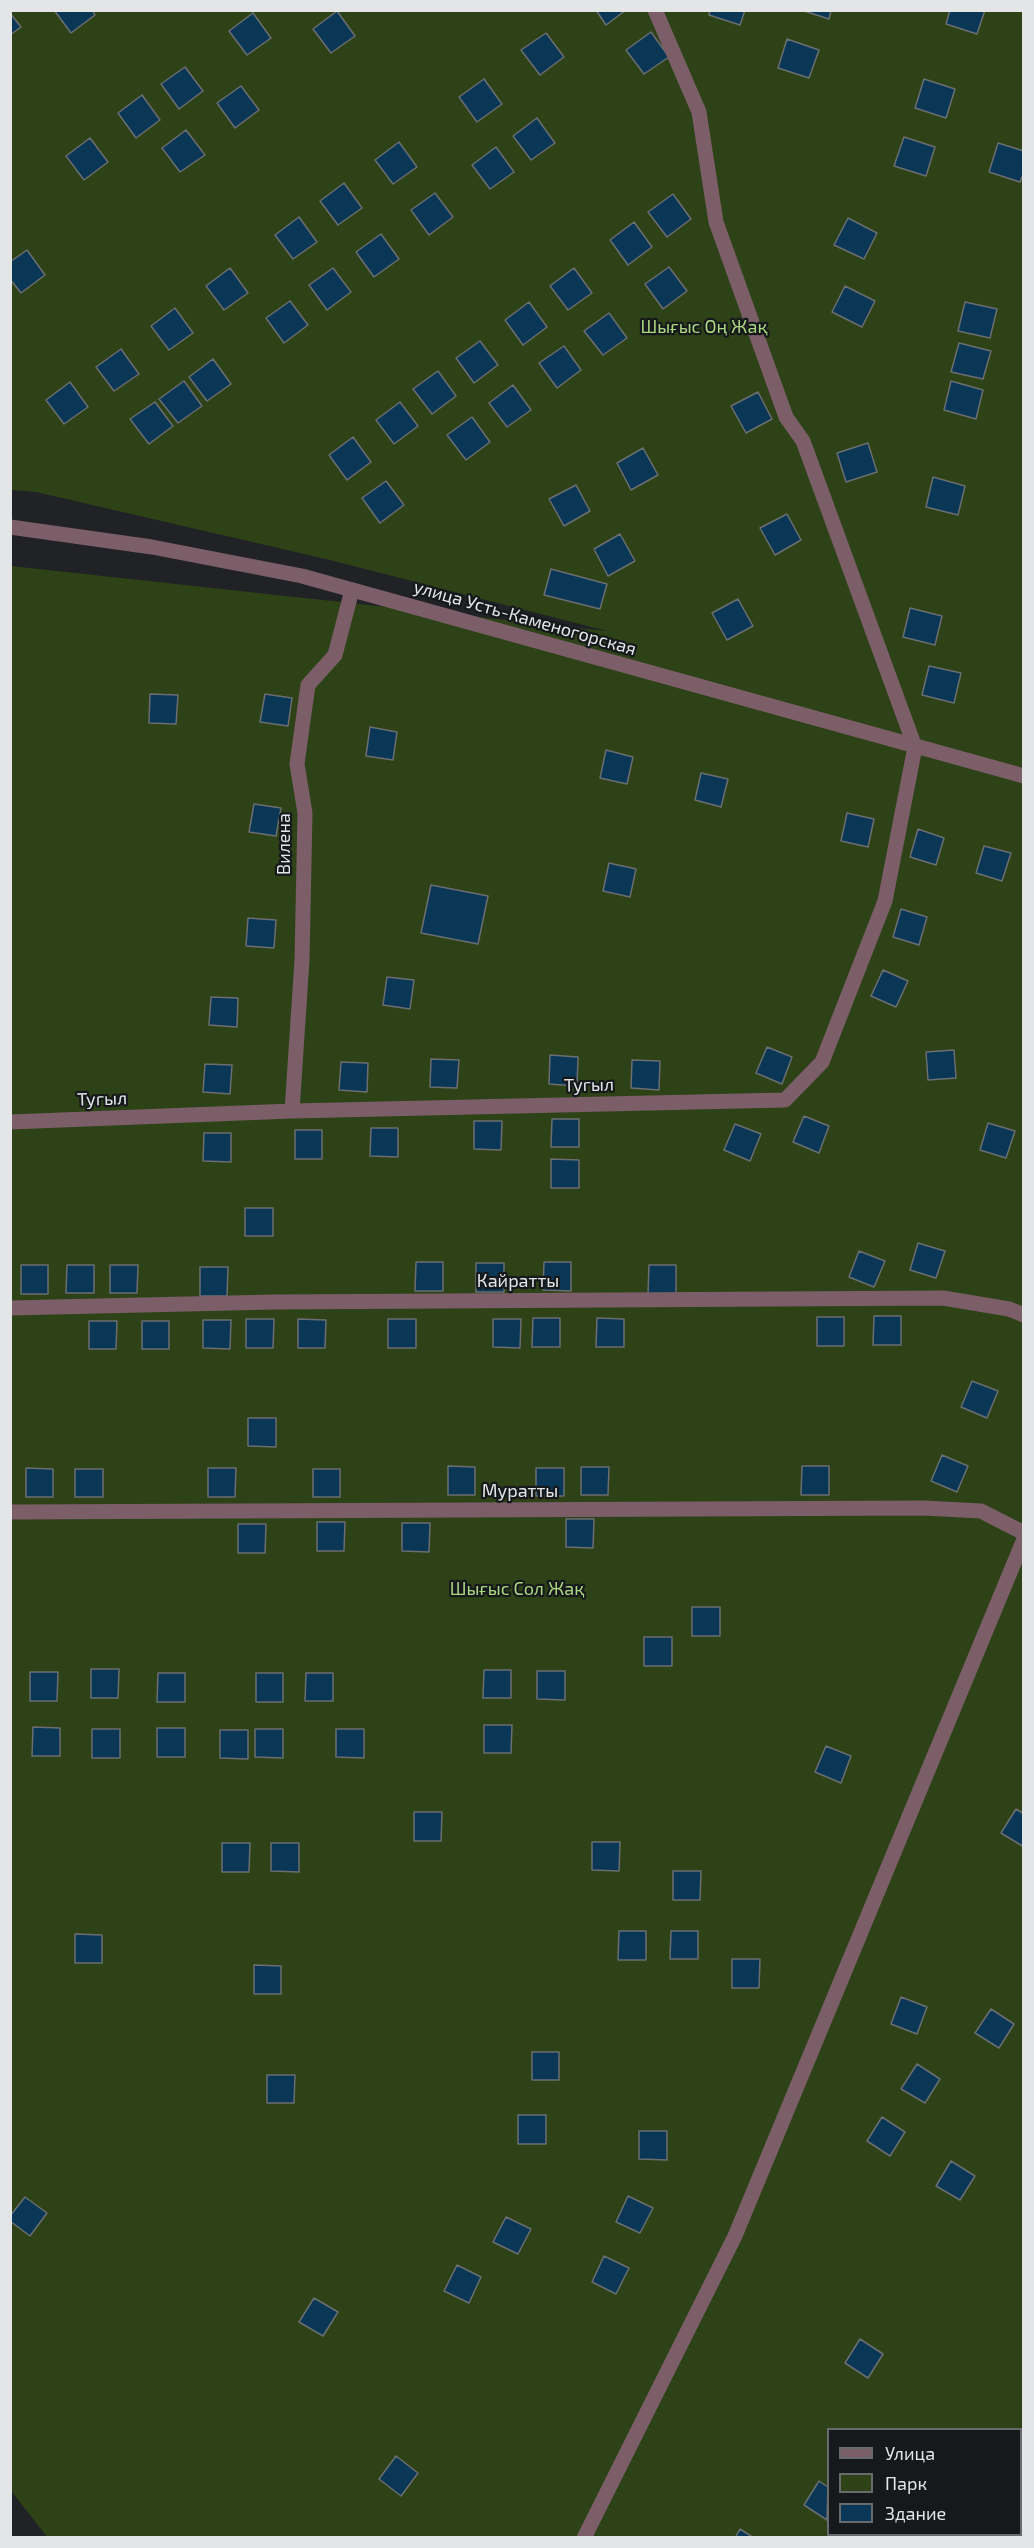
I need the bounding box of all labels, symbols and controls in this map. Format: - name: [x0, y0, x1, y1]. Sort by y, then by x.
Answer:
- park label: Шығыс Оң Жақ: [641, 316, 767, 338]
- street label: улица Усть-Каменогорская: [411, 576, 639, 660]
- street label: Вилена: [273, 813, 295, 875]
- street label: Тугыл: [564, 1074, 614, 1096]
- street label: Тугыл: [77, 1087, 127, 1111]
- street label: Кайратты: [477, 1270, 559, 1292]
- street label: Муратты: [482, 1480, 558, 1502]
- park label: Шығыс Сол Жақ: [450, 1578, 584, 1600]
- legend: [827, 2428, 1022, 2536]
- text: Улица: [885, 2442, 935, 2464]
- text: Парк: [885, 2472, 927, 2494]
- text: Здание: [885, 2502, 946, 2524]

